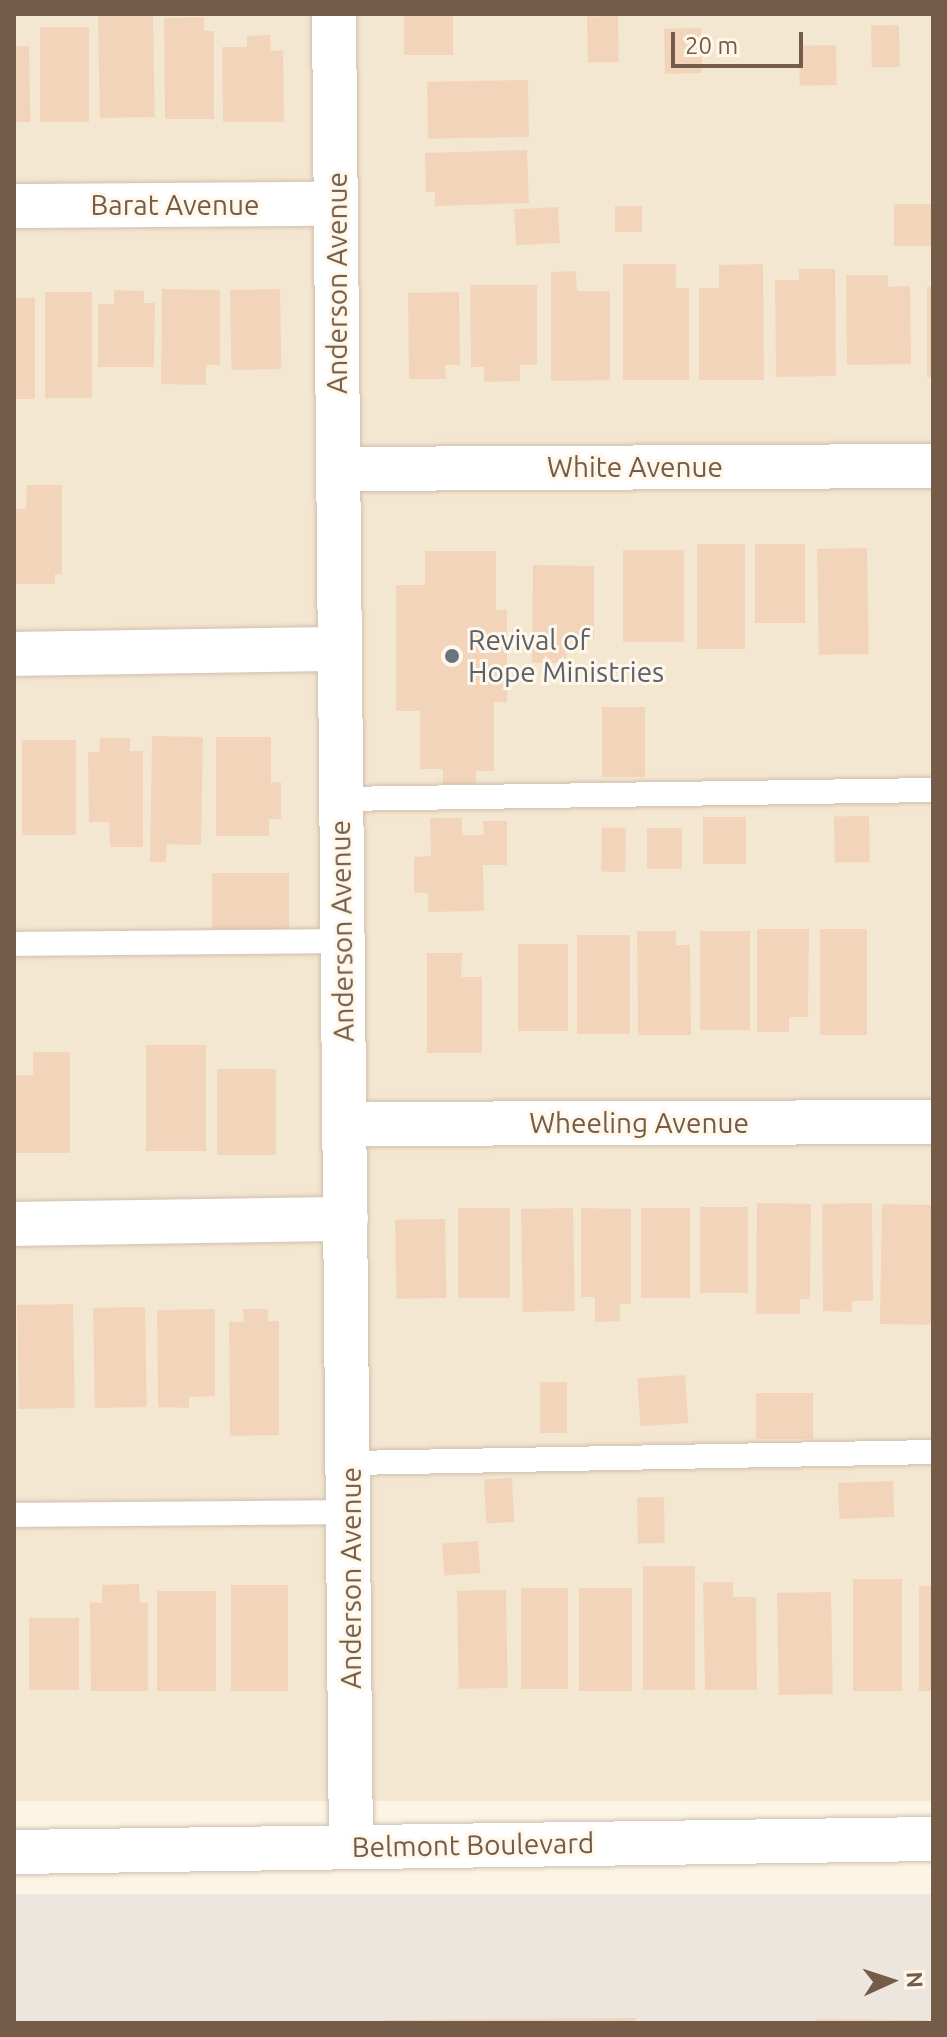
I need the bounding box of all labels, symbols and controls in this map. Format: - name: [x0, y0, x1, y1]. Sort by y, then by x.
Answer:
- scale bar: [675, 16, 807, 66]
- text: 20 m: [685, 32, 738, 59]
- street label: Anderson Avenue: [320, 172, 354, 394]
- street label: Barat Avenue: [91, 188, 259, 222]
- street label: White Avenue: [547, 450, 723, 484]
- place label: Revival of Hope Ministries: [468, 623, 664, 689]
- marker: Revival of Hope Ministries: [443, 647, 461, 665]
- street label: Anderson Avenue: [323, 820, 361, 1042]
- street label: Wheeling Avenue: [529, 1106, 749, 1140]
- street label: Anderson Avenue: [334, 1467, 368, 1689]
- street label: Belmont Boulevard: [351, 1826, 595, 1864]
- north arrow: [851, 1941, 931, 2021]
- text: N: [903, 1971, 928, 1989]

